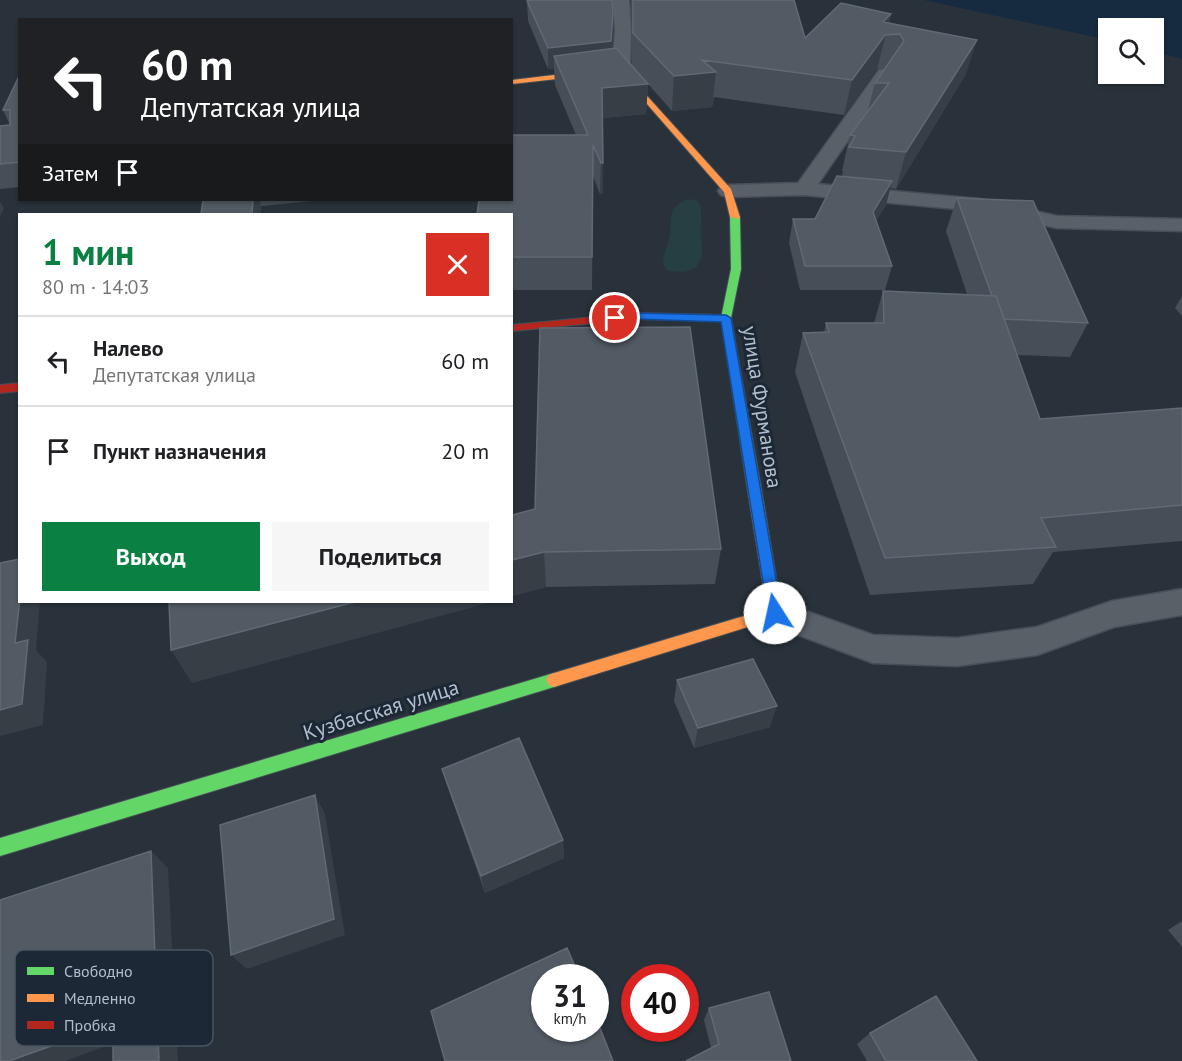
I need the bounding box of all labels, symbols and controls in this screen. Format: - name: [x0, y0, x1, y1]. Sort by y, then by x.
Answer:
- map controls: [1098, 18, 1164, 84]
- button: search: [1098, 18, 1164, 84]
- text: 60 m: [141, 37, 233, 92]
- icon: left: [42, 42, 120, 120]
- text: Депутатская улица: [141, 90, 361, 124]
- icon: arrive: [111, 156, 144, 189]
- text: Затем: [42, 159, 99, 187]
- text: 1 мин: [42, 228, 134, 275]
- button: close: [426, 233, 489, 296]
- text: 80 m · 14:03: [42, 274, 149, 300]
- pin: [589, 292, 640, 343]
- icon: arrive: [598, 301, 631, 334]
- street label: улица Фурманова: [736, 324, 789, 490]
- text: Налево: [93, 334, 164, 362]
- icon: left: [42, 345, 75, 378]
- text: 60 m: [441, 347, 489, 375]
- text: Депутатская улица: [93, 362, 256, 388]
- icon: arrive: [42, 435, 75, 468]
- text: Пункт назначения: [93, 437, 266, 465]
- text: 20 m: [441, 437, 489, 465]
- button: Выход: [42, 522, 260, 591]
- button: Поделиться: [272, 522, 489, 591]
- position arrow: [743, 581, 807, 645]
- street label: Кузбасская улица: [300, 673, 462, 746]
- legend: [15, 950, 213, 1046]
- text: Свободно: [64, 961, 133, 981]
- speed limit sign: 40: [621, 964, 699, 1042]
- text: 31: [553, 976, 587, 1015]
- text: Медленно: [64, 988, 136, 1008]
- text: km/h: [554, 1009, 586, 1028]
- text: Пробка: [64, 1015, 116, 1035]

